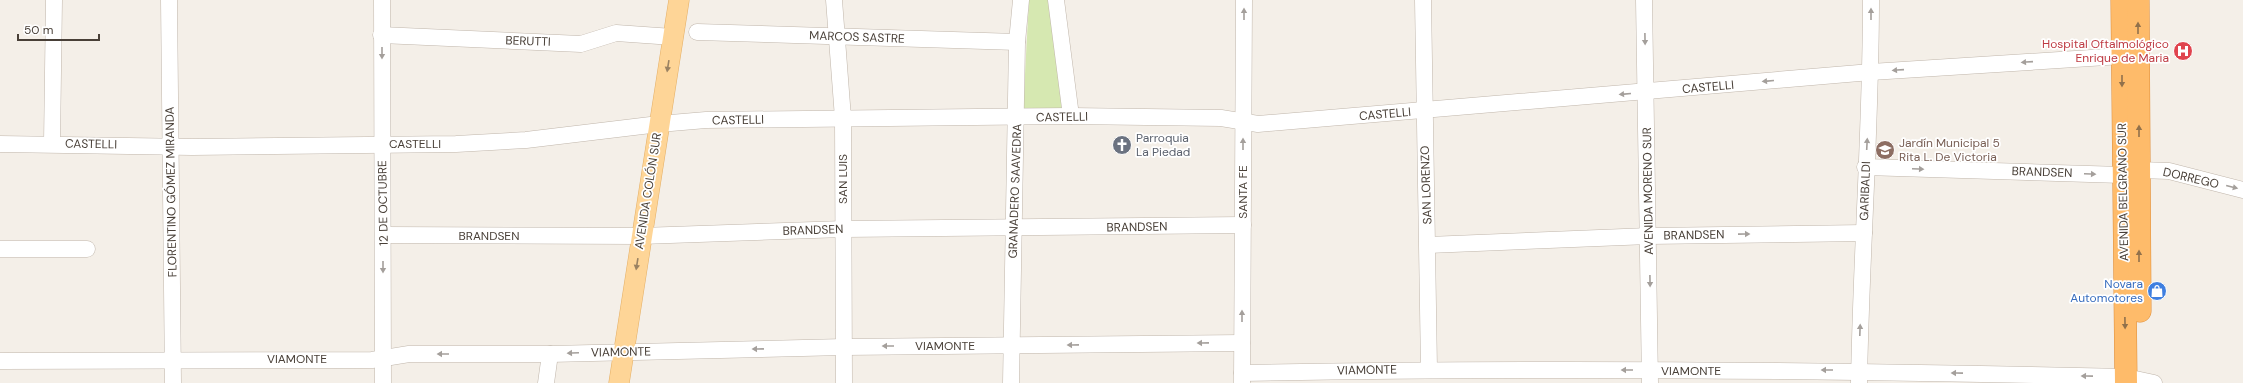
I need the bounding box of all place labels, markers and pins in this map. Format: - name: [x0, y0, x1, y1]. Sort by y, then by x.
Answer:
- place label: Hospital Oftalmológico Enrique de Maria: [2042, 36, 2169, 66]
- hospital icon: Hospital Oftalmológico Enrique de Maria: [2172, 40, 2194, 62]
- place label: Parroquia La Piedad: [1136, 130, 1190, 160]
- church icon: Parroquia La Piedad: [1111, 134, 1133, 156]
- place label: Jardín Municipal 5 Rita L. De Victoria: [1899, 135, 2000, 165]
- school or university icon: Jardín Municipal 5 Rita L. De Victoria: [1874, 139, 1896, 161]
- place label: Novara Automotores: [2070, 276, 2143, 306]
- shop icon: Novara Automotores: [2146, 280, 2168, 302]

